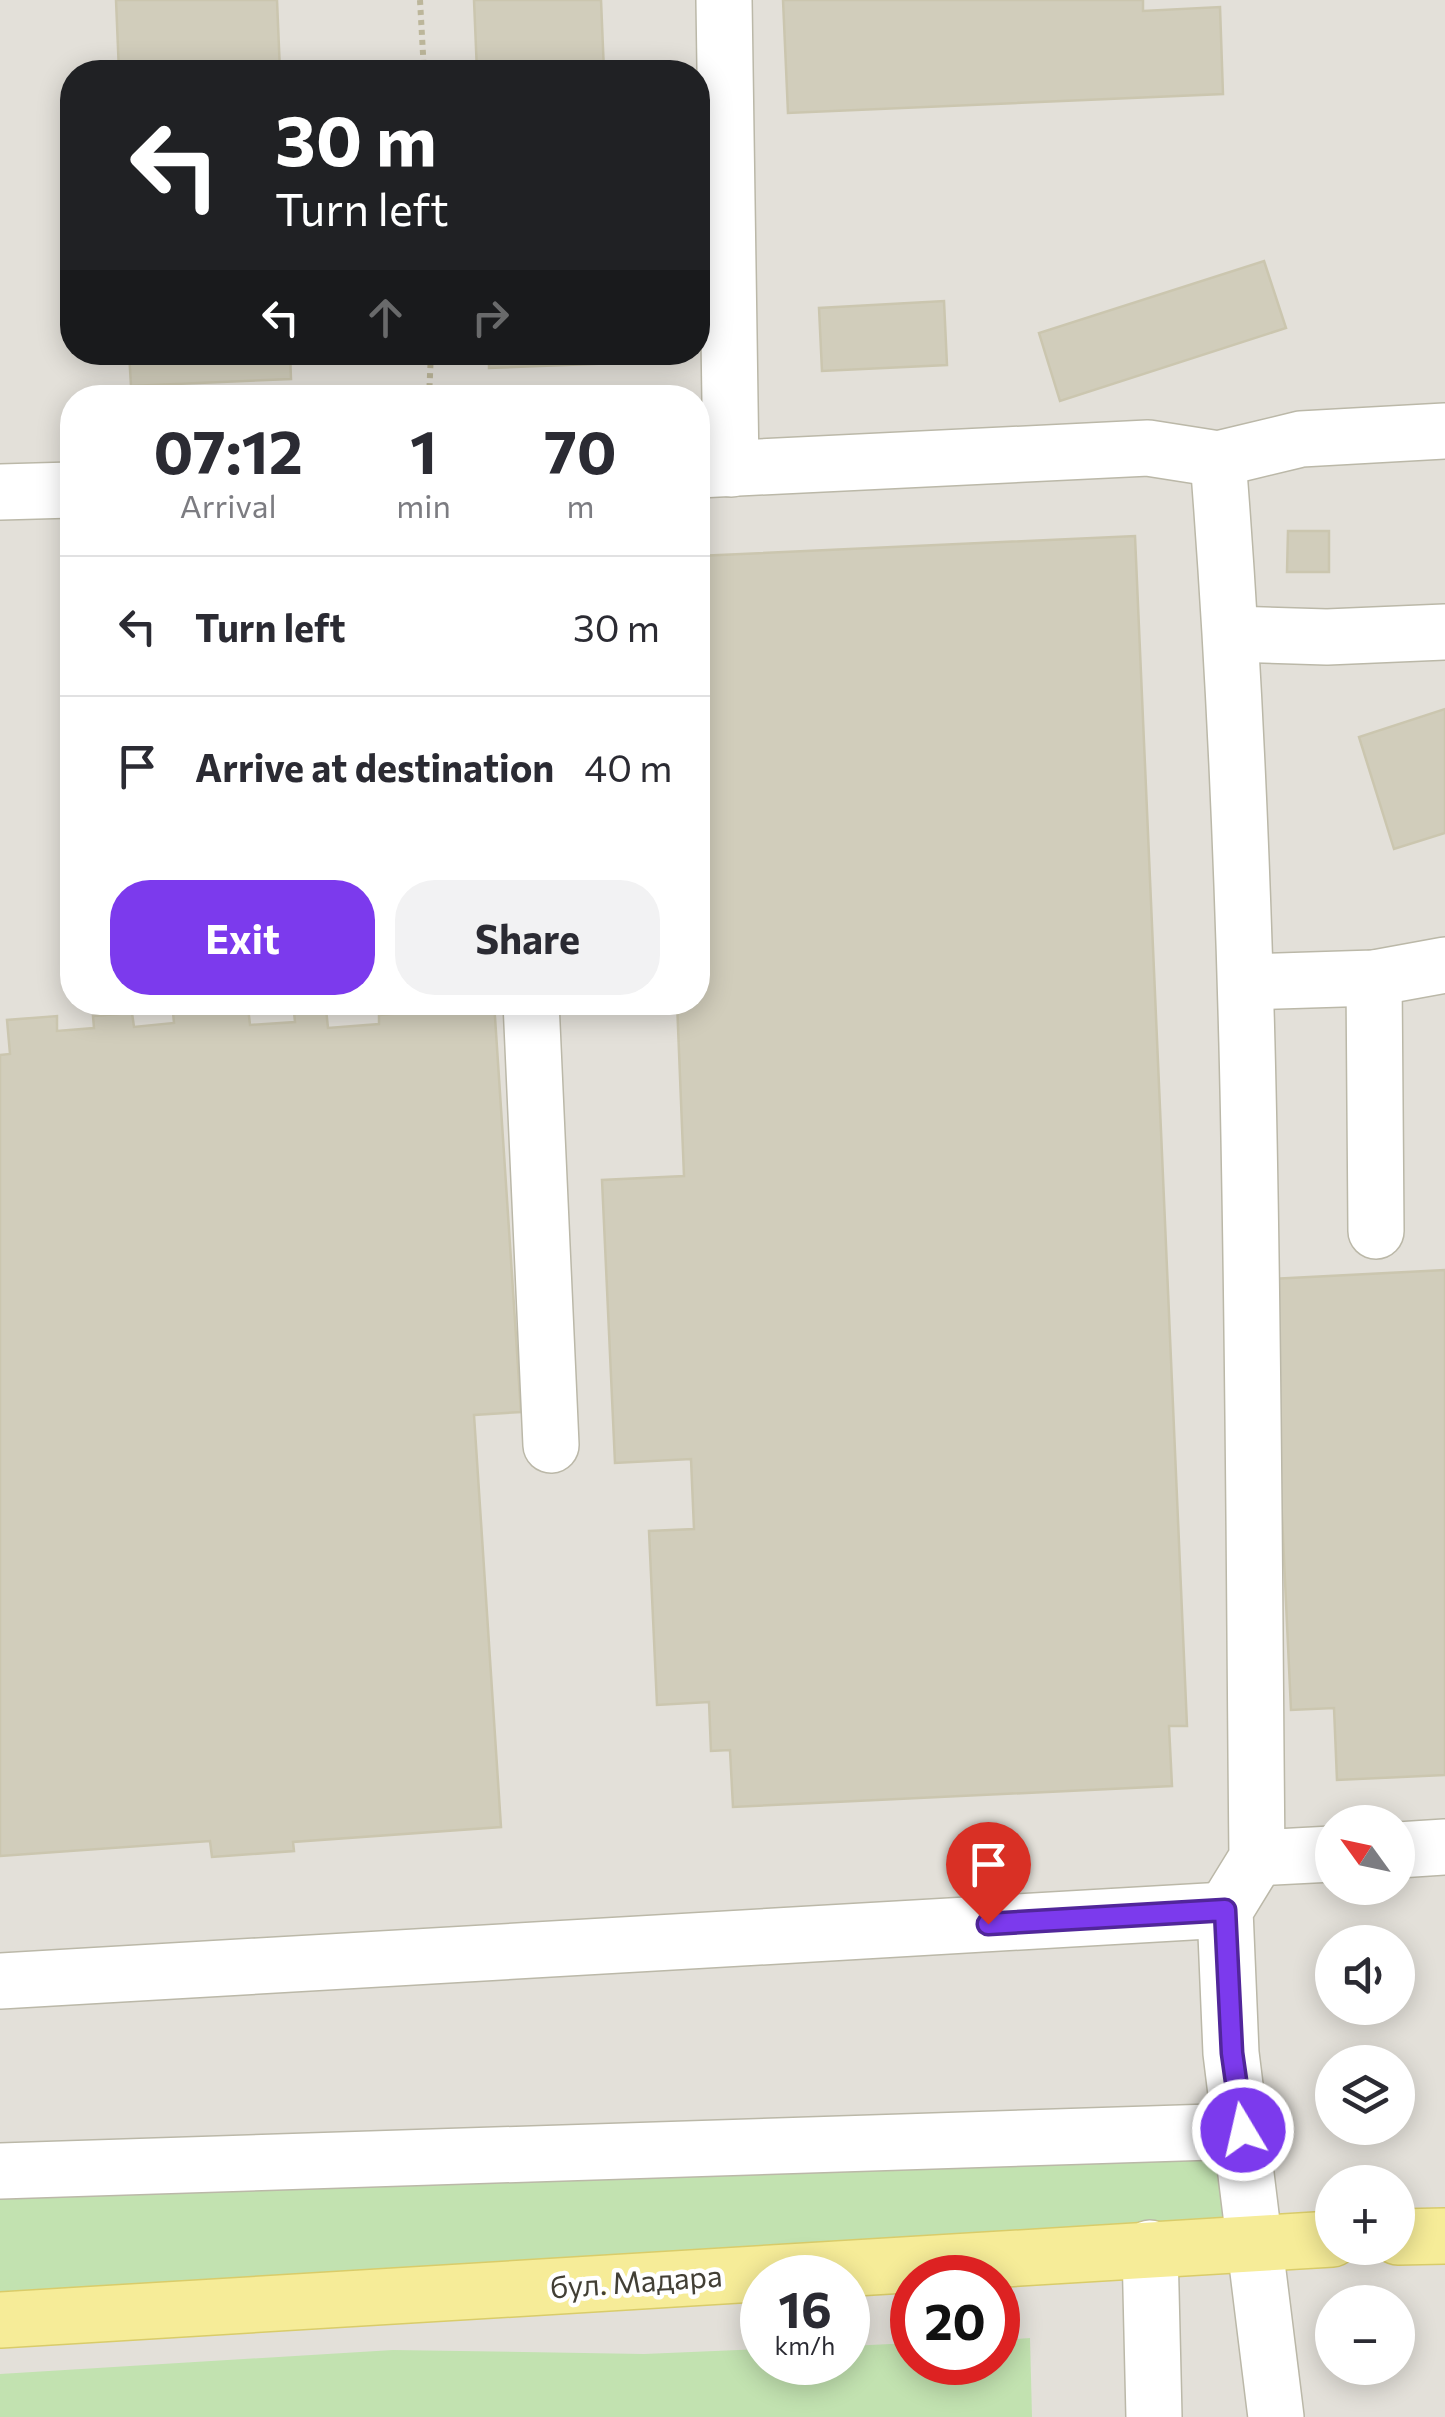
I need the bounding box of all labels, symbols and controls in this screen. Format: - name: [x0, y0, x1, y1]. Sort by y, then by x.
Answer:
- text: 30 m: [275, 95, 437, 180]
- icon: left: [110, 100, 240, 230]
- text: Turn left: [275, 180, 449, 235]
- icon: left: [253, 290, 308, 345]
- icon: ahead: [358, 290, 413, 345]
- icon: right: [463, 290, 518, 345]
- text: 07:12: [153, 413, 303, 486]
- text: 1: [410, 413, 437, 486]
- text: 70: [544, 413, 617, 486]
- text: Arrival: [180, 485, 277, 525]
- text: min: [396, 485, 451, 525]
- text: m: [566, 485, 594, 525]
- icon: left: [110, 599, 165, 654]
- text: Turn left: [195, 603, 346, 650]
- text: 30 m: [573, 603, 660, 650]
- icon: arrive: [110, 739, 165, 794]
- text: Arrive at destination: [195, 743, 554, 790]
- text: 40 m: [584, 743, 672, 790]
- button: Exit: [110, 880, 375, 995]
- button: Share: [395, 880, 660, 995]
- north arrow: [1315, 1805, 1415, 1905]
- map controls: [1315, 1805, 1415, 2385]
- pin: [946, 1822, 1031, 1925]
- icon: arrive: [961, 1837, 1016, 1892]
- button: sound: [1315, 1925, 1415, 2025]
- button: layers: [1315, 2045, 1415, 2145]
- position arrow: [1191, 2078, 1295, 2182]
- button: +: [1315, 2165, 1415, 2265]
- speed limit sign: 20: [890, 2255, 1020, 2385]
- street label: бул. Мадара: [549, 2256, 723, 2304]
- text: 16: [778, 2277, 832, 2338]
- button: −: [1315, 2285, 1415, 2385]
- text: km/h: [775, 2330, 835, 2360]

